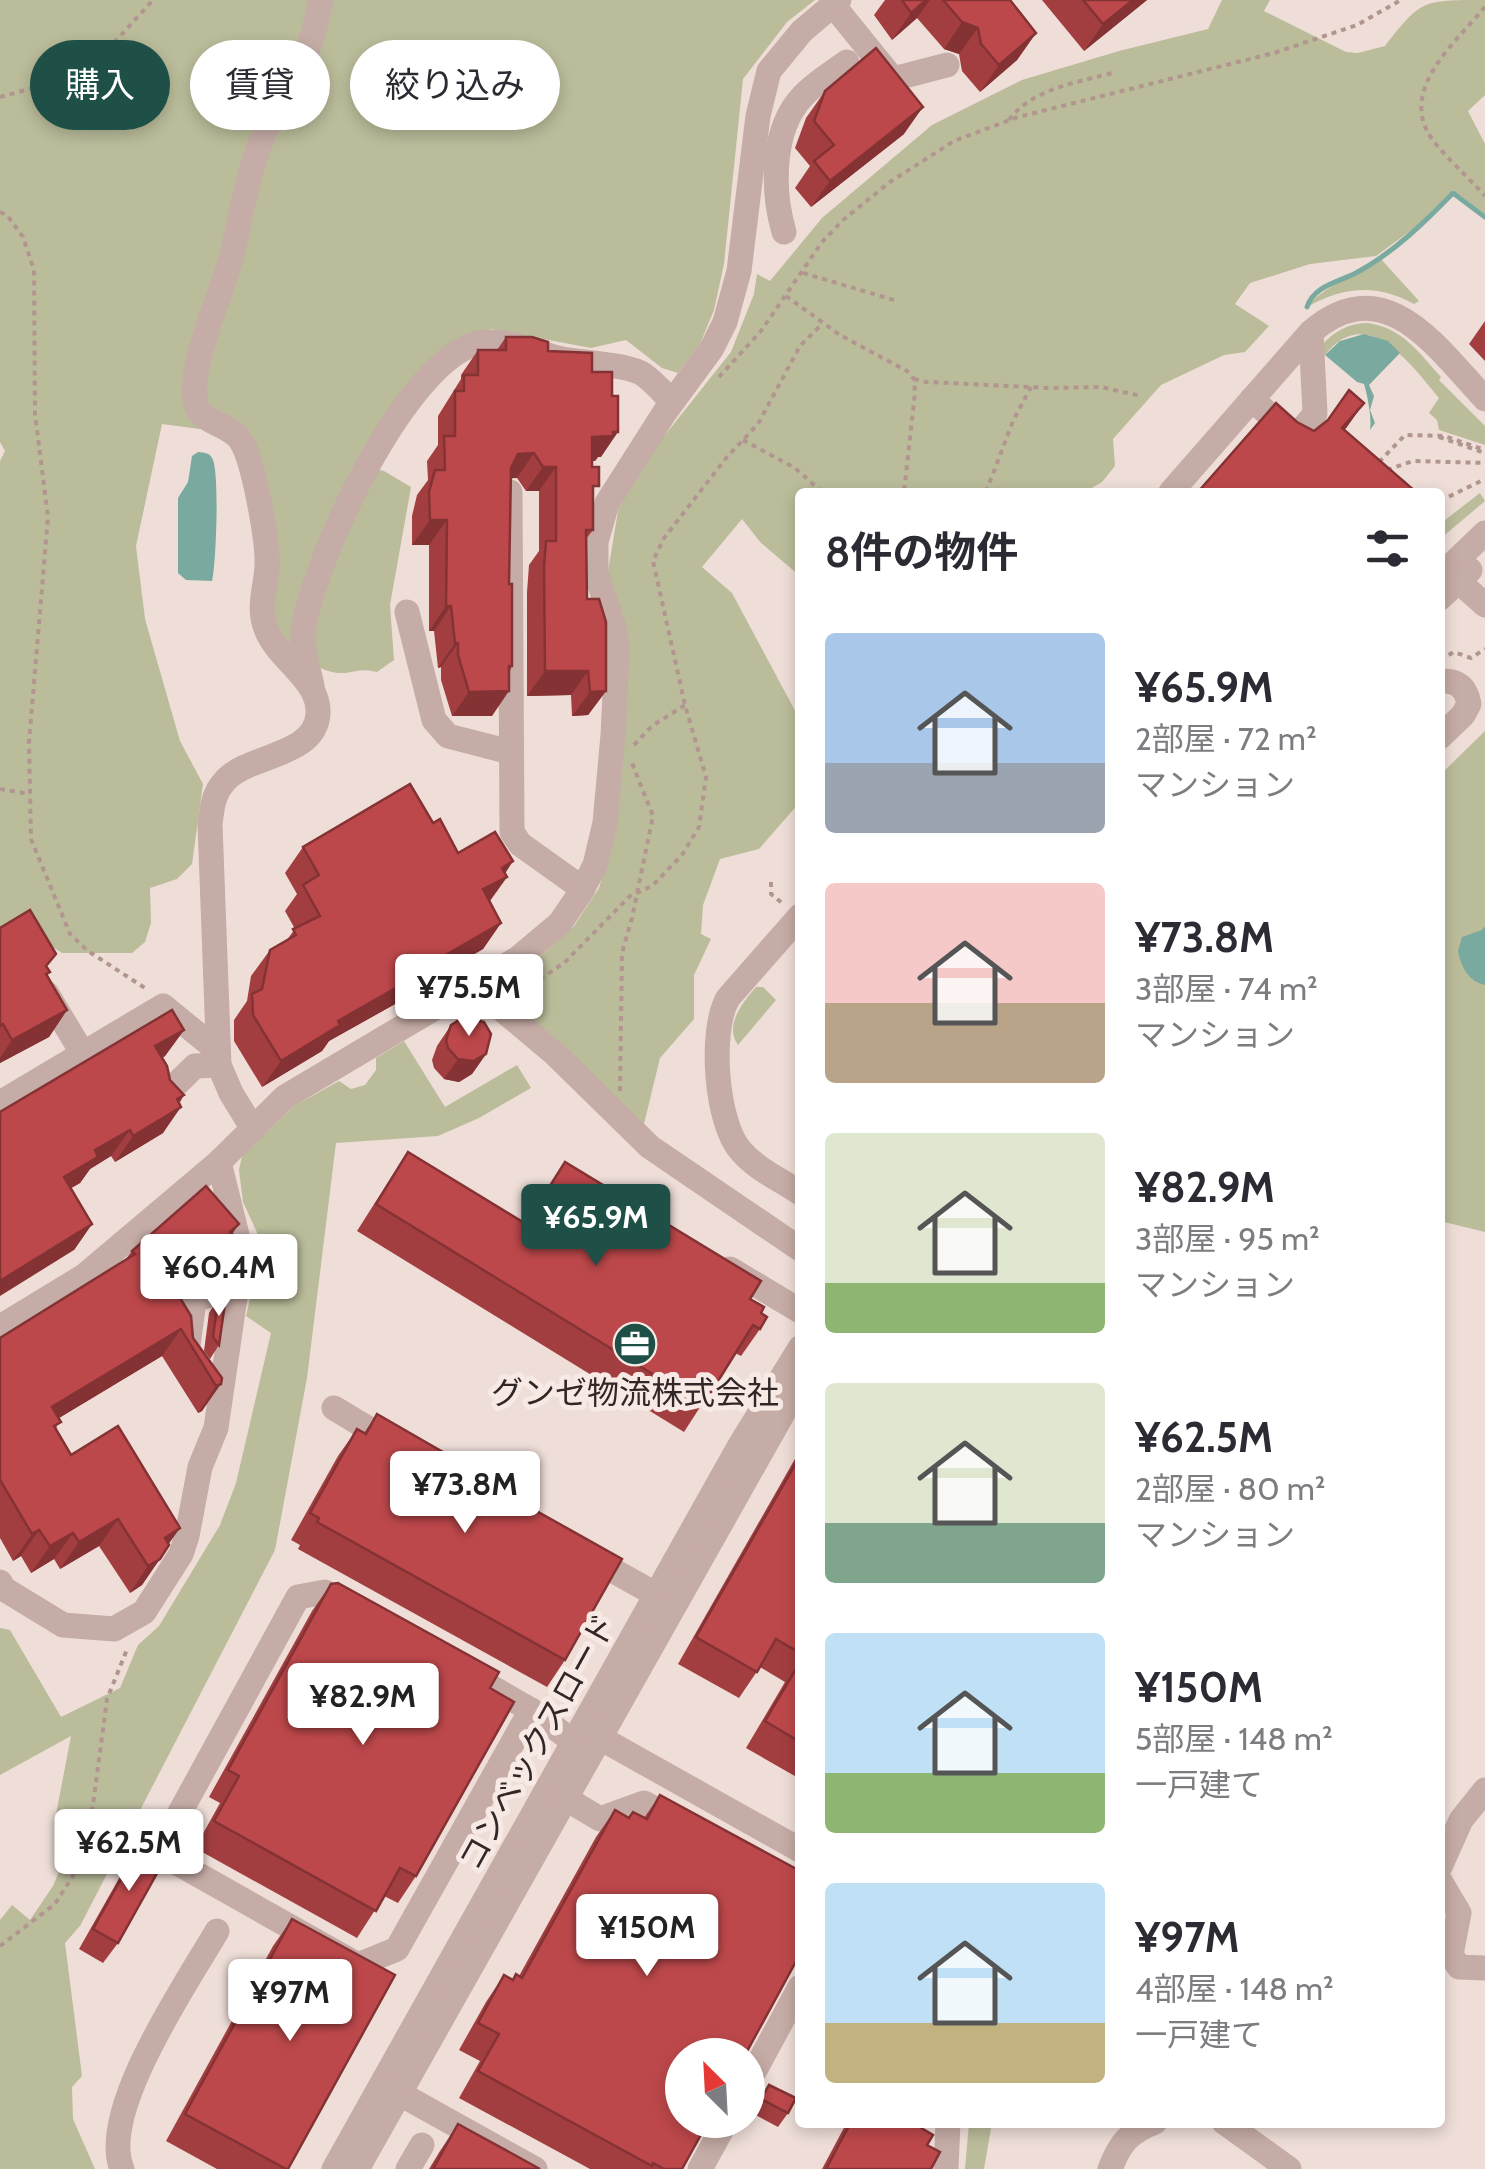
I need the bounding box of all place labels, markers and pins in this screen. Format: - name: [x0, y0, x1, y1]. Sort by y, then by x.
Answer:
- pin: ¥75.5M: [388, 954, 550, 1039]
- pin: ¥65.9M: [515, 1184, 677, 1269]
- pin: ¥60.4M: [138, 1234, 300, 1319]
- office icon: グンゼ物流株式会社: [612, 1321, 658, 1367]
- place label: グンゼ物流株式会社: [491, 1373, 779, 1412]
- pin: ¥73.8M: [384, 1451, 546, 1536]
- pin: ¥82.9M: [282, 1663, 444, 1748]
- pin: ¥62.5M: [48, 1809, 210, 1894]
- pin: ¥150M: [577, 1894, 717, 1979]
- pin: ¥97M: [231, 1959, 349, 2044]

